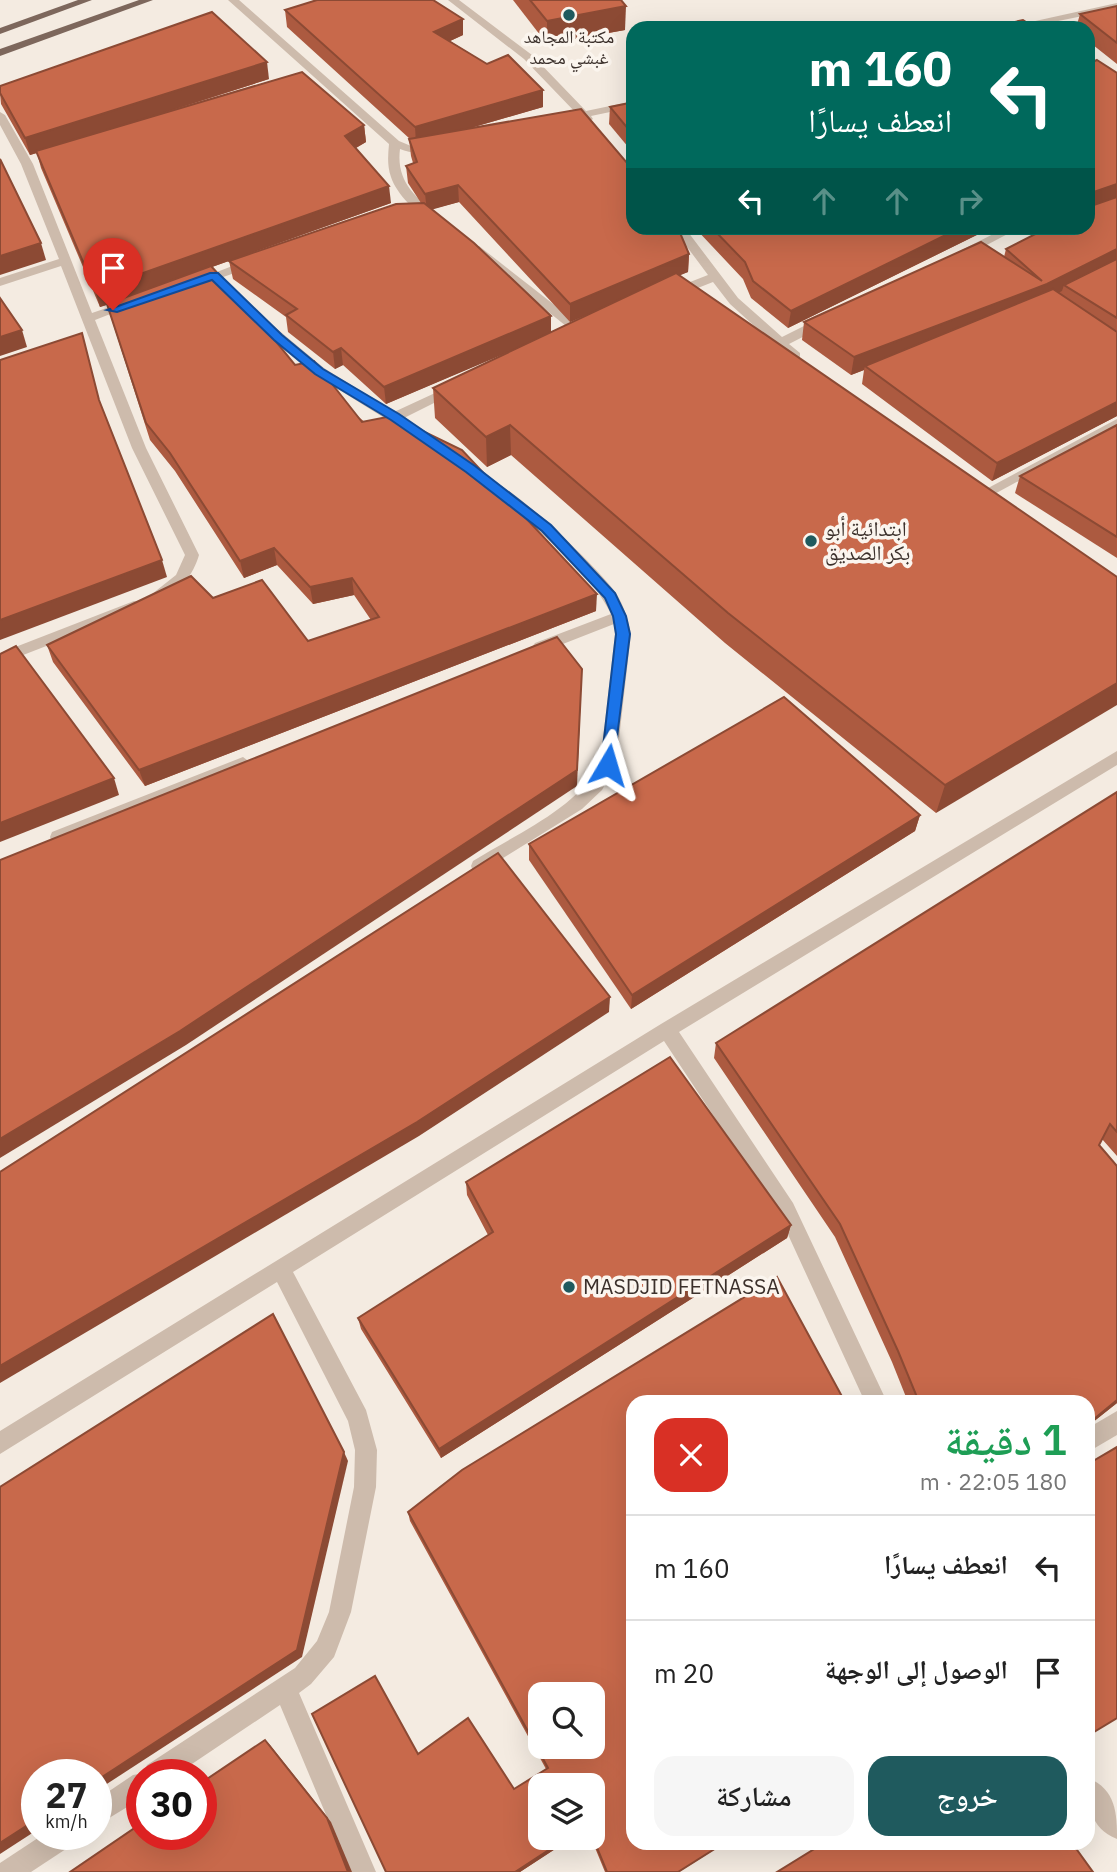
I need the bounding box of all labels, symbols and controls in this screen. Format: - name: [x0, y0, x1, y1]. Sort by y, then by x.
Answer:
- marker: مكتبة المجاهد غبشي محمد: [561, 7, 577, 23]
- place label: مكتبة المجاهد غبشي محمد: [524, 25, 614, 73]
- text: 160 m: [808, 36, 952, 99]
- icon: left: [976, 49, 1067, 140]
- text: انعطف يسارًا: [808, 99, 952, 141]
- icon: left: [732, 182, 770, 220]
- icon: ahead: [805, 182, 843, 220]
- icon: ahead: [878, 182, 916, 220]
- icon: right: [951, 182, 989, 220]
- pin: [83, 238, 143, 310]
- icon: arrive: [94, 249, 132, 287]
- place label: ابتدائية أبو بكر الصديق: [825, 514, 910, 566]
- marker: ابتدائية أبو بكر الصديق: [803, 533, 819, 549]
- position arrow: [571, 728, 645, 802]
- place label: MASDJID FETNASSA: [583, 1272, 780, 1300]
- marker: MASDJID FETNASSA: [561, 1279, 577, 1295]
- text: 1 دقيقة: [945, 1412, 1067, 1467]
- button: close: [654, 1418, 728, 1492]
- text: 180 m · 22:05: [920, 1466, 1067, 1496]
- text: انعطف يسارًا: [884, 1547, 1008, 1581]
- icon: left: [1029, 1549, 1067, 1587]
- text: 160 m: [654, 1551, 730, 1585]
- text: الوصول إلى الوجهة: [825, 1652, 1008, 1686]
- icon: arrive: [1029, 1654, 1067, 1692]
- text: 20 m: [654, 1656, 714, 1690]
- map controls: [528, 1682, 605, 1850]
- button: search: [528, 1682, 605, 1759]
- button: مشاركة: [654, 1756, 854, 1836]
- button: خروج: [868, 1756, 1067, 1836]
- speed limit sign: 30: [126, 1759, 217, 1850]
- text: 27: [45, 1772, 88, 1818]
- button: layers: [528, 1773, 605, 1850]
- text: km/h: [45, 1810, 88, 1833]

